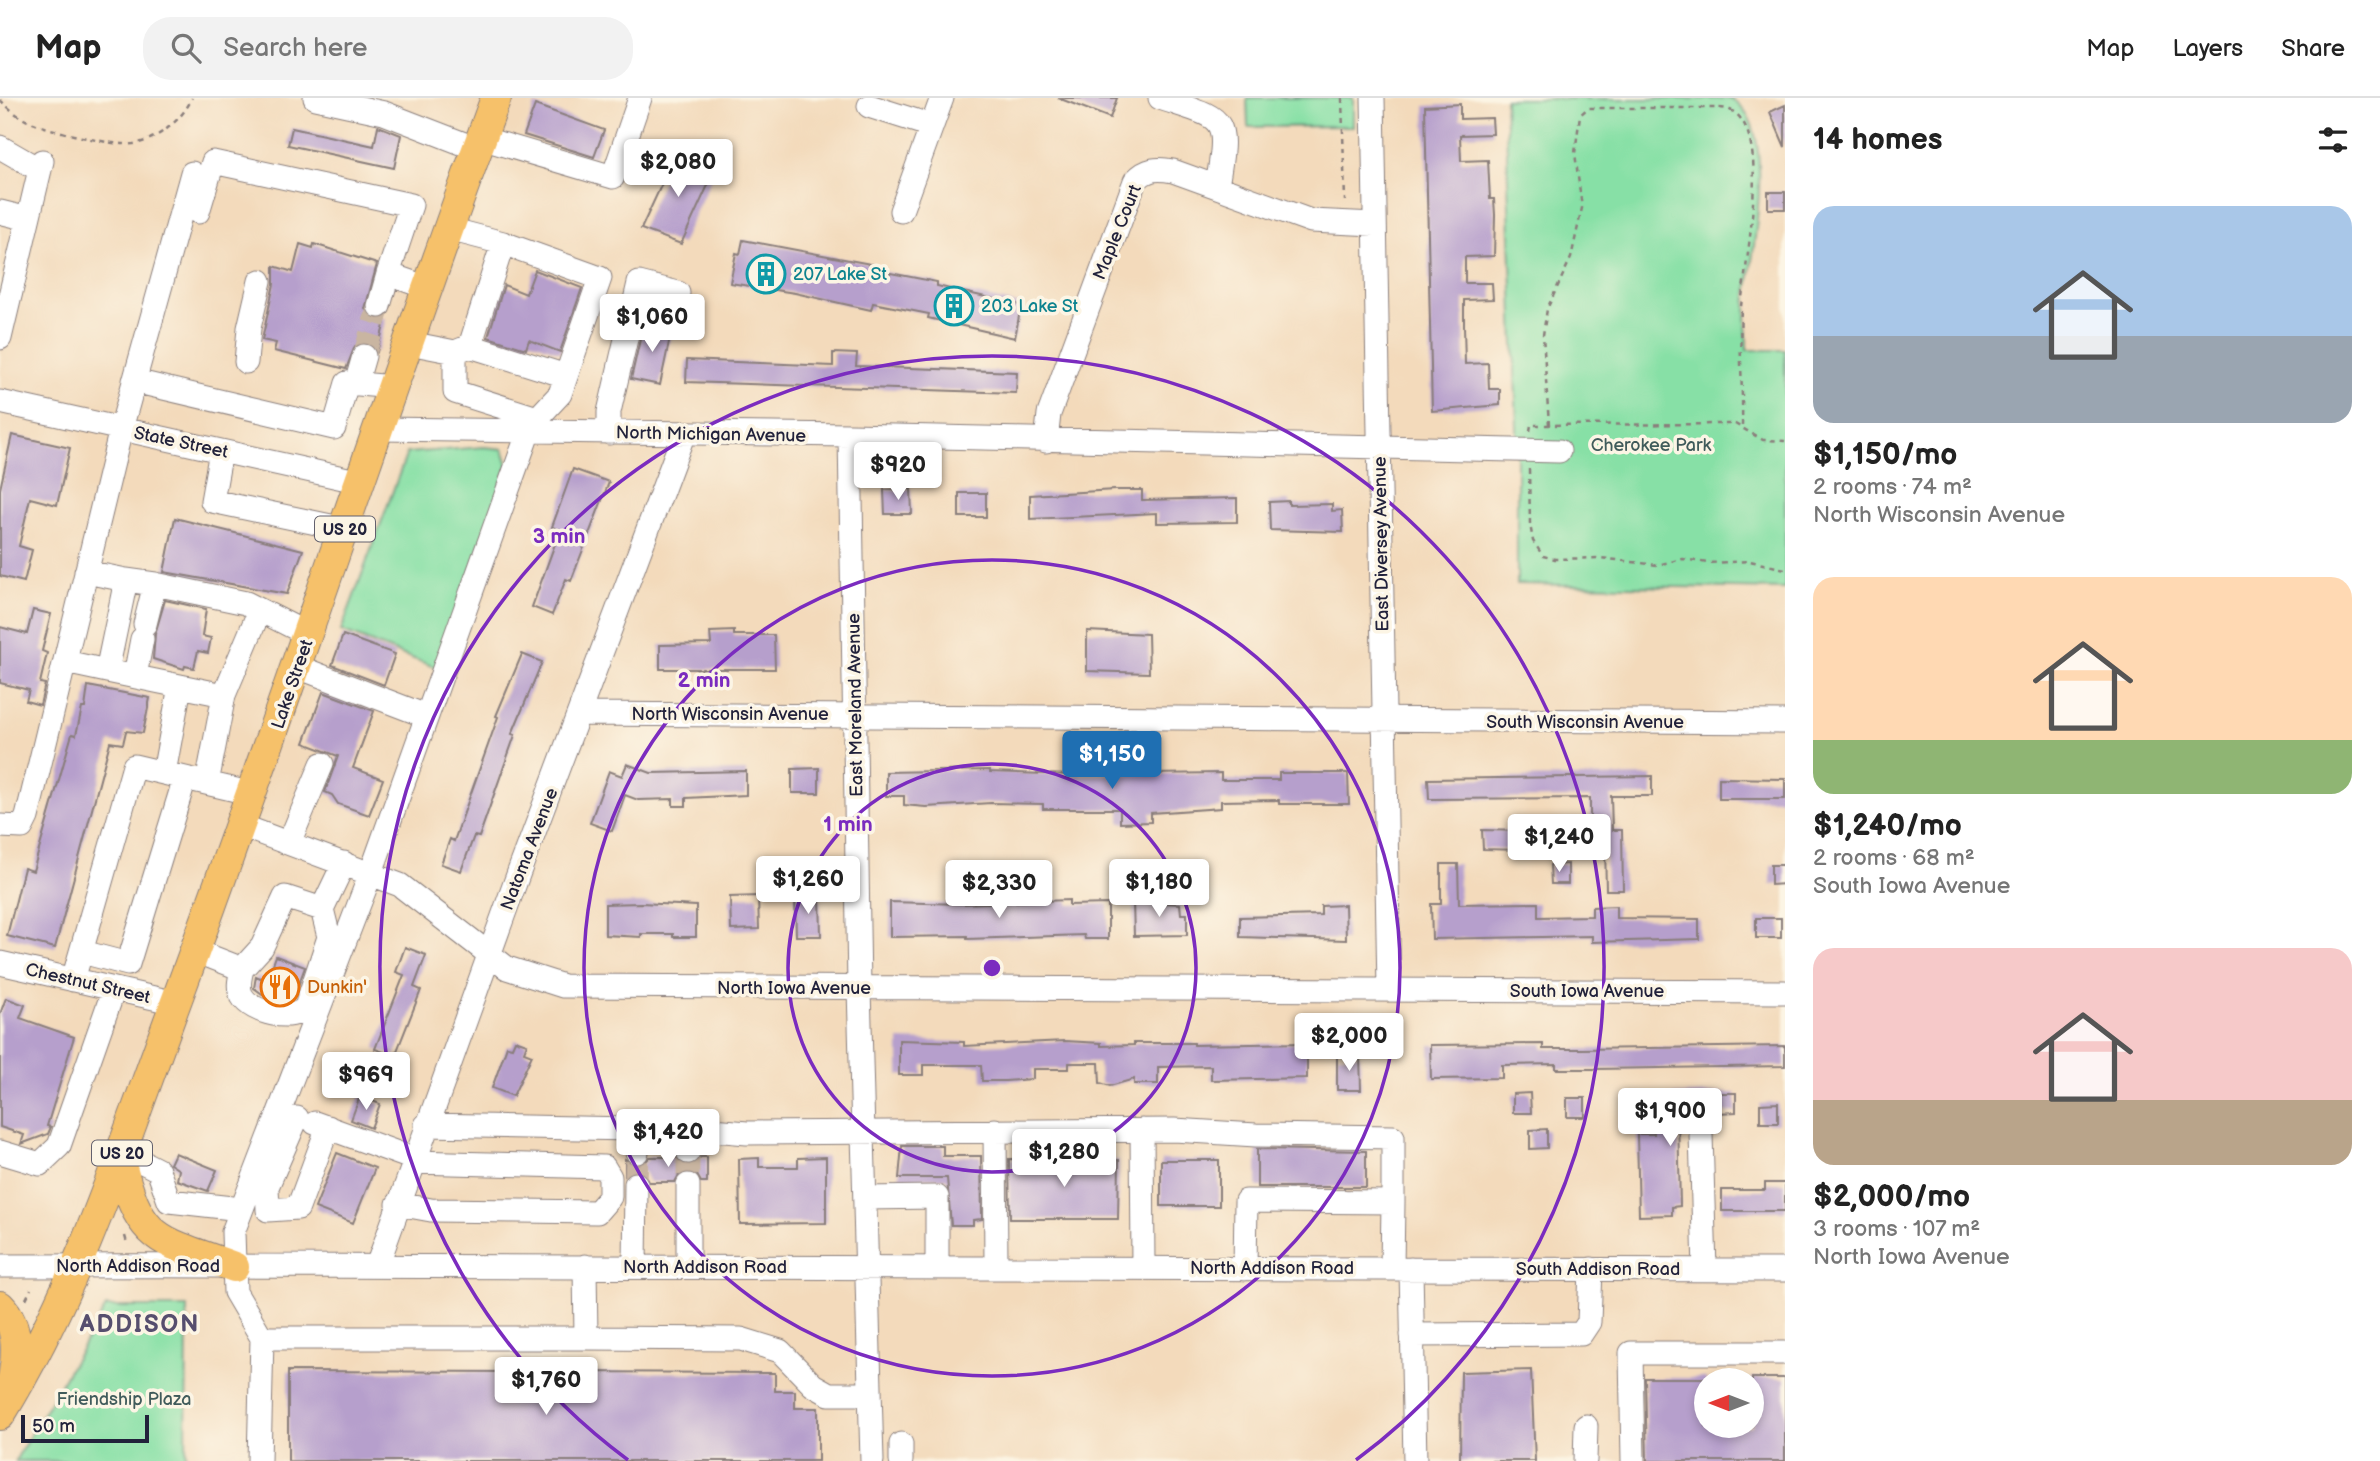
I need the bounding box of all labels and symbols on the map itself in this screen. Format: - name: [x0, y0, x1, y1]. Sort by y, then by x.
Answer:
- pin: $2,080: [621, 140, 735, 199]
- street label: Maple Court: [1089, 181, 1146, 283]
- building icon: 207 Lake St: [745, 253, 787, 295]
- place label: 207 Lake St: [793, 264, 887, 285]
- building icon: 203 Lake St: [933, 285, 975, 327]
- pin: $1,060: [595, 294, 709, 354]
- place label: 203 Lake St: [981, 296, 1079, 317]
- street label: State Street: [132, 422, 230, 463]
- street label: North Michigan Avenue: [616, 422, 807, 447]
- park label: Cherokee Park: [1591, 435, 1711, 456]
- pin: $920: [857, 442, 939, 502]
- street label: East Diversey Avenue: [1369, 456, 1394, 632]
- road number: US 20: [315, 516, 375, 542]
- text: 3 min: [533, 524, 585, 549]
- street label: East Moreland Avenue: [843, 613, 868, 797]
- street label: Lake Street: [267, 636, 318, 732]
- text: 2 min: [677, 668, 731, 693]
- street label: North Wisconsin Avenue: [631, 704, 829, 725]
- street label: South Wisconsin Avenue: [1486, 712, 1684, 733]
- pin: $1,150: [1055, 732, 1169, 791]
- street label: Natoma Avenue: [496, 785, 563, 913]
- text: 1 min: [823, 812, 873, 837]
- pin: $1,240: [1502, 814, 1616, 874]
- pin: $1,260: [751, 856, 865, 916]
- pin: $2,330: [942, 860, 1056, 920]
- pin: $1,180: [1102, 860, 1216, 919]
- centre of rings: [980, 956, 1004, 980]
- street label: Chestnut Street: [23, 959, 153, 1008]
- restaurant icon: Dunkin': [259, 966, 301, 1008]
- place label: Dunkin': [307, 977, 367, 998]
- street label: North Iowa Avenue: [717, 978, 871, 999]
- street label: South Iowa Avenue: [1510, 981, 1665, 1002]
- pin: $2,000: [1292, 1014, 1406, 1073]
- pin: $969: [325, 1052, 407, 1112]
- pin: $1,900: [1613, 1088, 1727, 1148]
- pin: $1,420: [611, 1110, 725, 1169]
- pin: $1,280: [1007, 1130, 1121, 1189]
- road number: US 20: [92, 1140, 152, 1166]
- street label: North Addison Road: [56, 1256, 220, 1277]
- street label: North Addison Road: [623, 1257, 787, 1278]
- street label: North Addison Road: [1190, 1258, 1354, 1279]
- street label: South Addison Road: [1516, 1259, 1680, 1280]
- district label: ADDISON: [79, 1310, 200, 1339]
- pin: $1,760: [489, 1358, 603, 1417]
- north arrow: [1694, 1368, 1764, 1438]
- park label: Friendship Plaza: [57, 1389, 191, 1410]
- scale bar: [21, 1412, 149, 1444]

